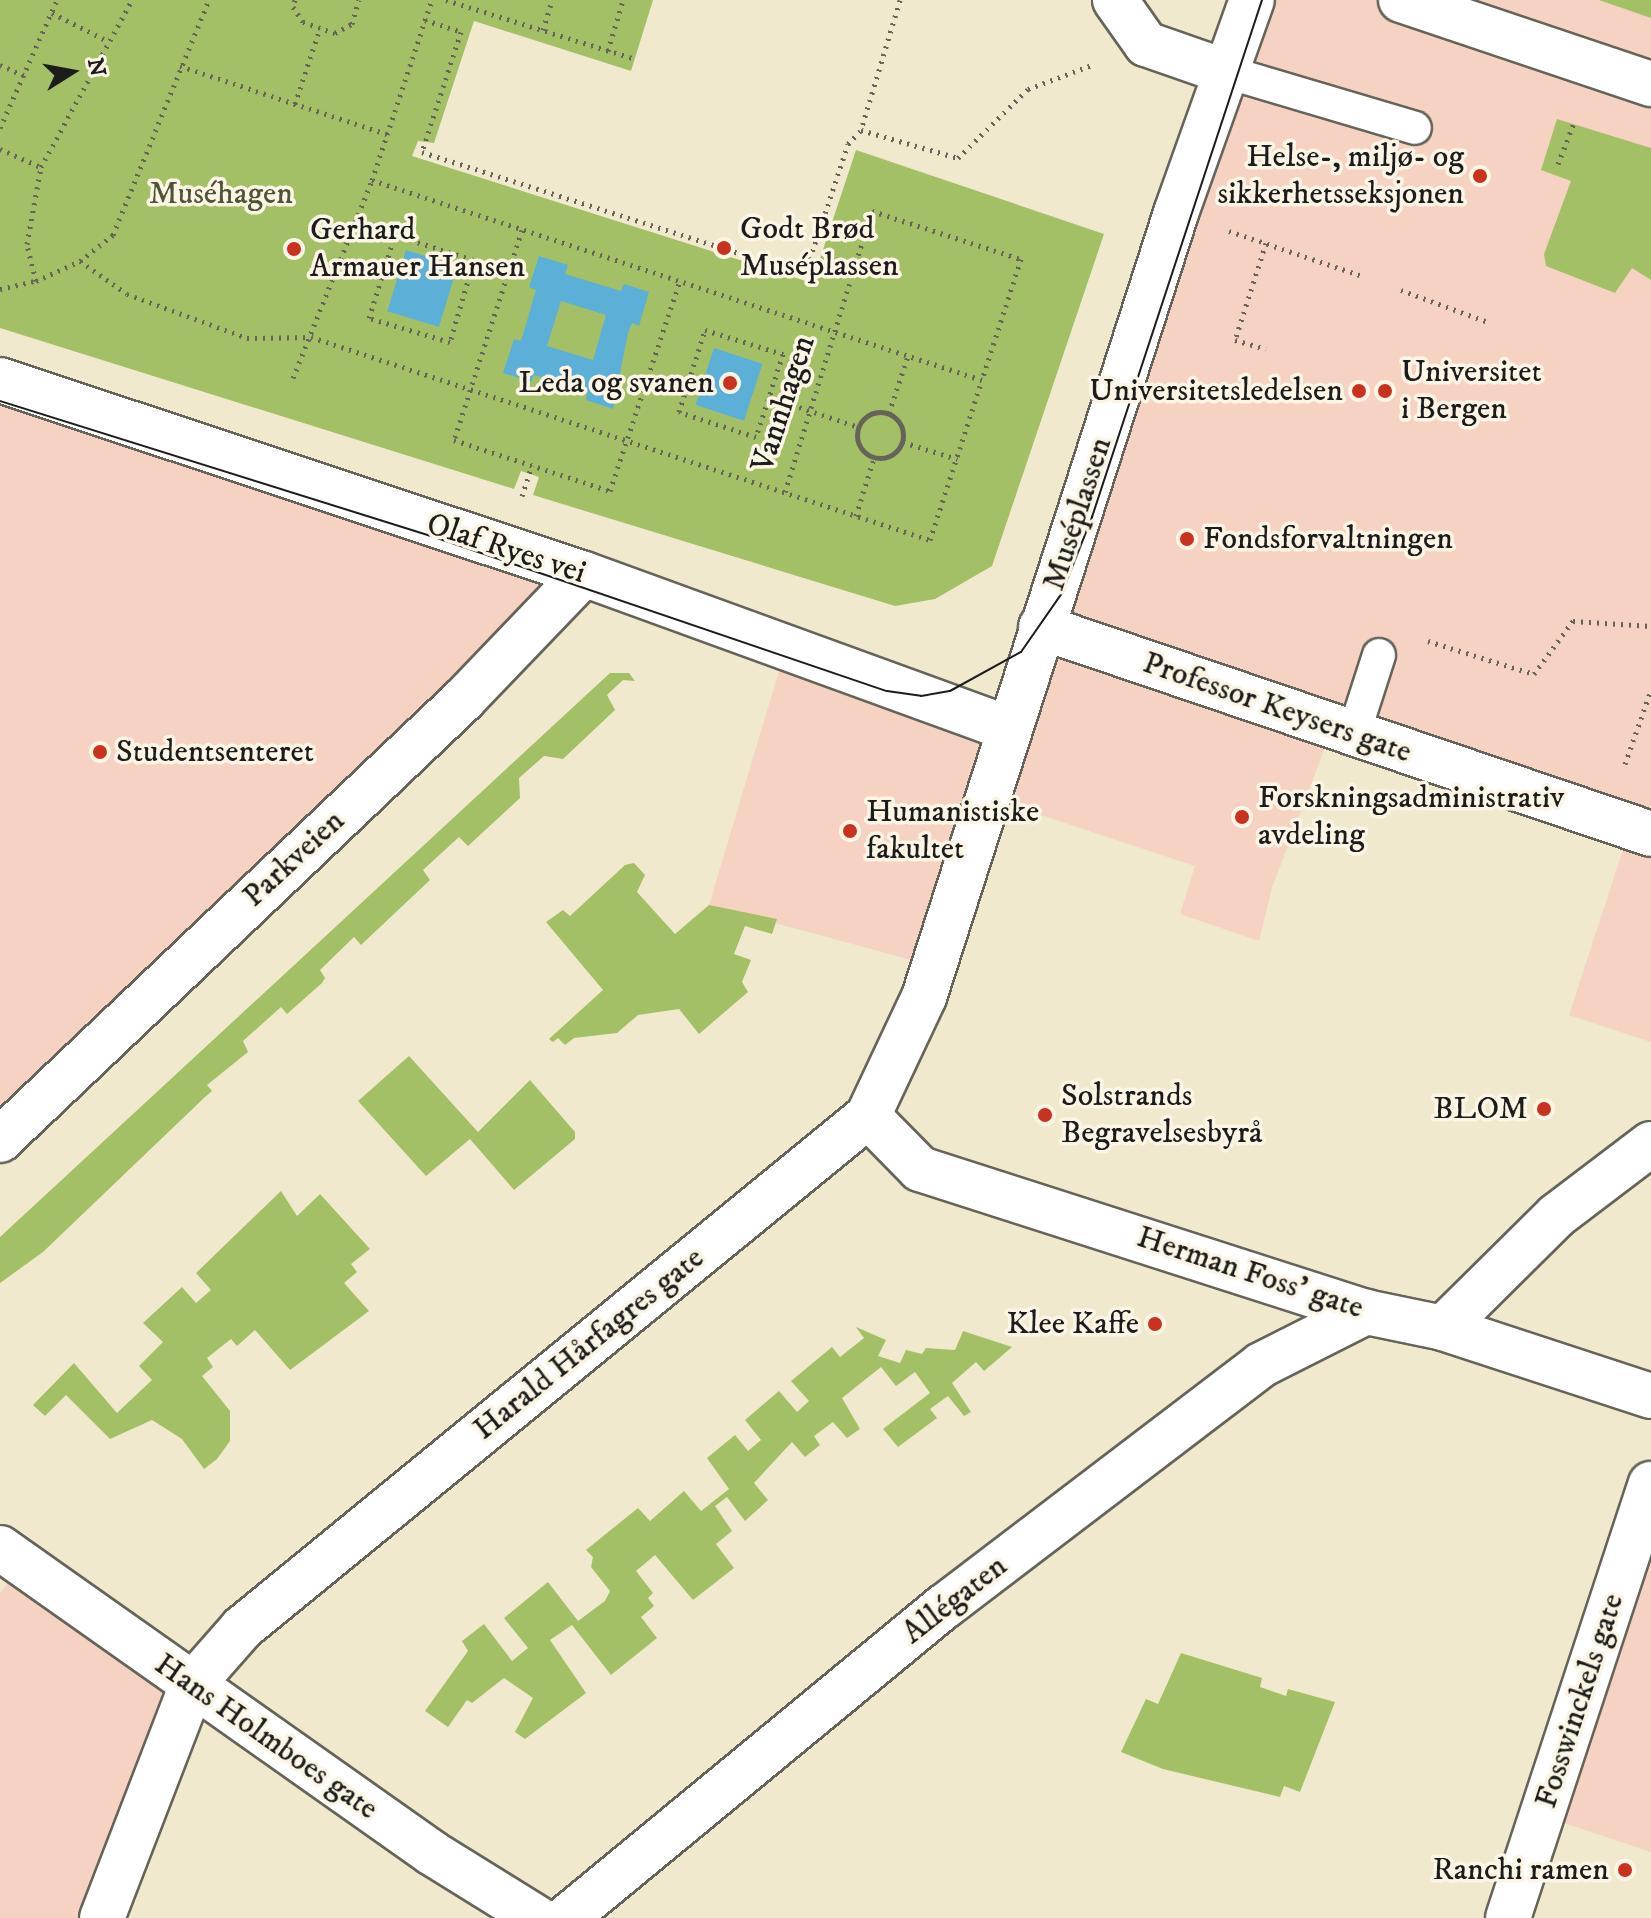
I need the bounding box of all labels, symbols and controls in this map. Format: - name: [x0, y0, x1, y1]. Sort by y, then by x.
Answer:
- north arrow: [32, 32, 112, 112]
- text: N: [81, 56, 111, 79]
- place label: Helse-, miljø- og sikkerhetsseksjonen: [1217, 139, 1464, 214]
- marker: Helse-, miljø- og sikkerhetsseksjonen: [1471, 167, 1489, 185]
- park label: Muséhagen: [149, 175, 293, 213]
- place label: Godt Brød Muséplassen: [740, 211, 899, 286]
- place label: Gerhard Armauer Hansen: [310, 212, 525, 287]
- marker: Godt Brød Muséplassen: [715, 239, 733, 257]
- marker: Gerhard Armauer Hansen: [285, 240, 303, 258]
- street label: Vannhagen: [744, 331, 824, 477]
- place label: Universitet i Bergen: [1401, 354, 1542, 429]
- place label: Leda og svanen: [518, 364, 714, 402]
- place label: Universitetsledelsen: [1089, 372, 1343, 410]
- marker: Leda og svanen: [721, 374, 739, 392]
- marker: Universitetsledelsen: [1350, 382, 1368, 400]
- marker: Universitet i Bergen: [1376, 382, 1394, 400]
- street label: Muséplassen: [1035, 433, 1121, 595]
- street label: Olaf Ryes vei: [422, 505, 590, 593]
- place label: Fondsforvaltningen: [1203, 520, 1453, 558]
- marker: Fondsforvaltningen: [1178, 530, 1196, 548]
- street label: Professor Keysers gate: [1138, 644, 1416, 772]
- place label: Studentsenteret: [116, 733, 314, 771]
- marker: Studentsenteret: [91, 743, 109, 761]
- place label: Forskningsadministrativ avdeling: [1258, 780, 1564, 855]
- place label: Humanistiske fakultet: [866, 794, 1039, 869]
- street label: Parkveien: [235, 802, 353, 916]
- marker: Forskningsadministrativ avdeling: [1233, 808, 1251, 826]
- marker: Humanistiske fakultet: [841, 822, 859, 840]
- place label: Solstrands Begravelsesbyrå: [1061, 1078, 1263, 1153]
- place label: BLOM: [1433, 1090, 1528, 1128]
- marker: BLOM: [1535, 1100, 1553, 1118]
- marker: Solstrands Begravelsesbyrå: [1036, 1106, 1054, 1124]
- street label: Herman Foss' gate: [1132, 1218, 1368, 1328]
- street label: Harald Hårfagres gate: [466, 1239, 712, 1449]
- place label: Klee Kaffe: [1006, 1305, 1139, 1343]
- marker: Klee Kaffe: [1146, 1315, 1164, 1333]
- street label: Allégaten: [895, 1547, 1015, 1653]
- street label: Fosswinckels gate: [1527, 1589, 1633, 1813]
- street label: Hans Holmboes gate: [147, 1646, 385, 1828]
- place label: Ranchi ramen: [1432, 1851, 1609, 1889]
- marker: Ranchi ramen: [1616, 1861, 1634, 1879]

